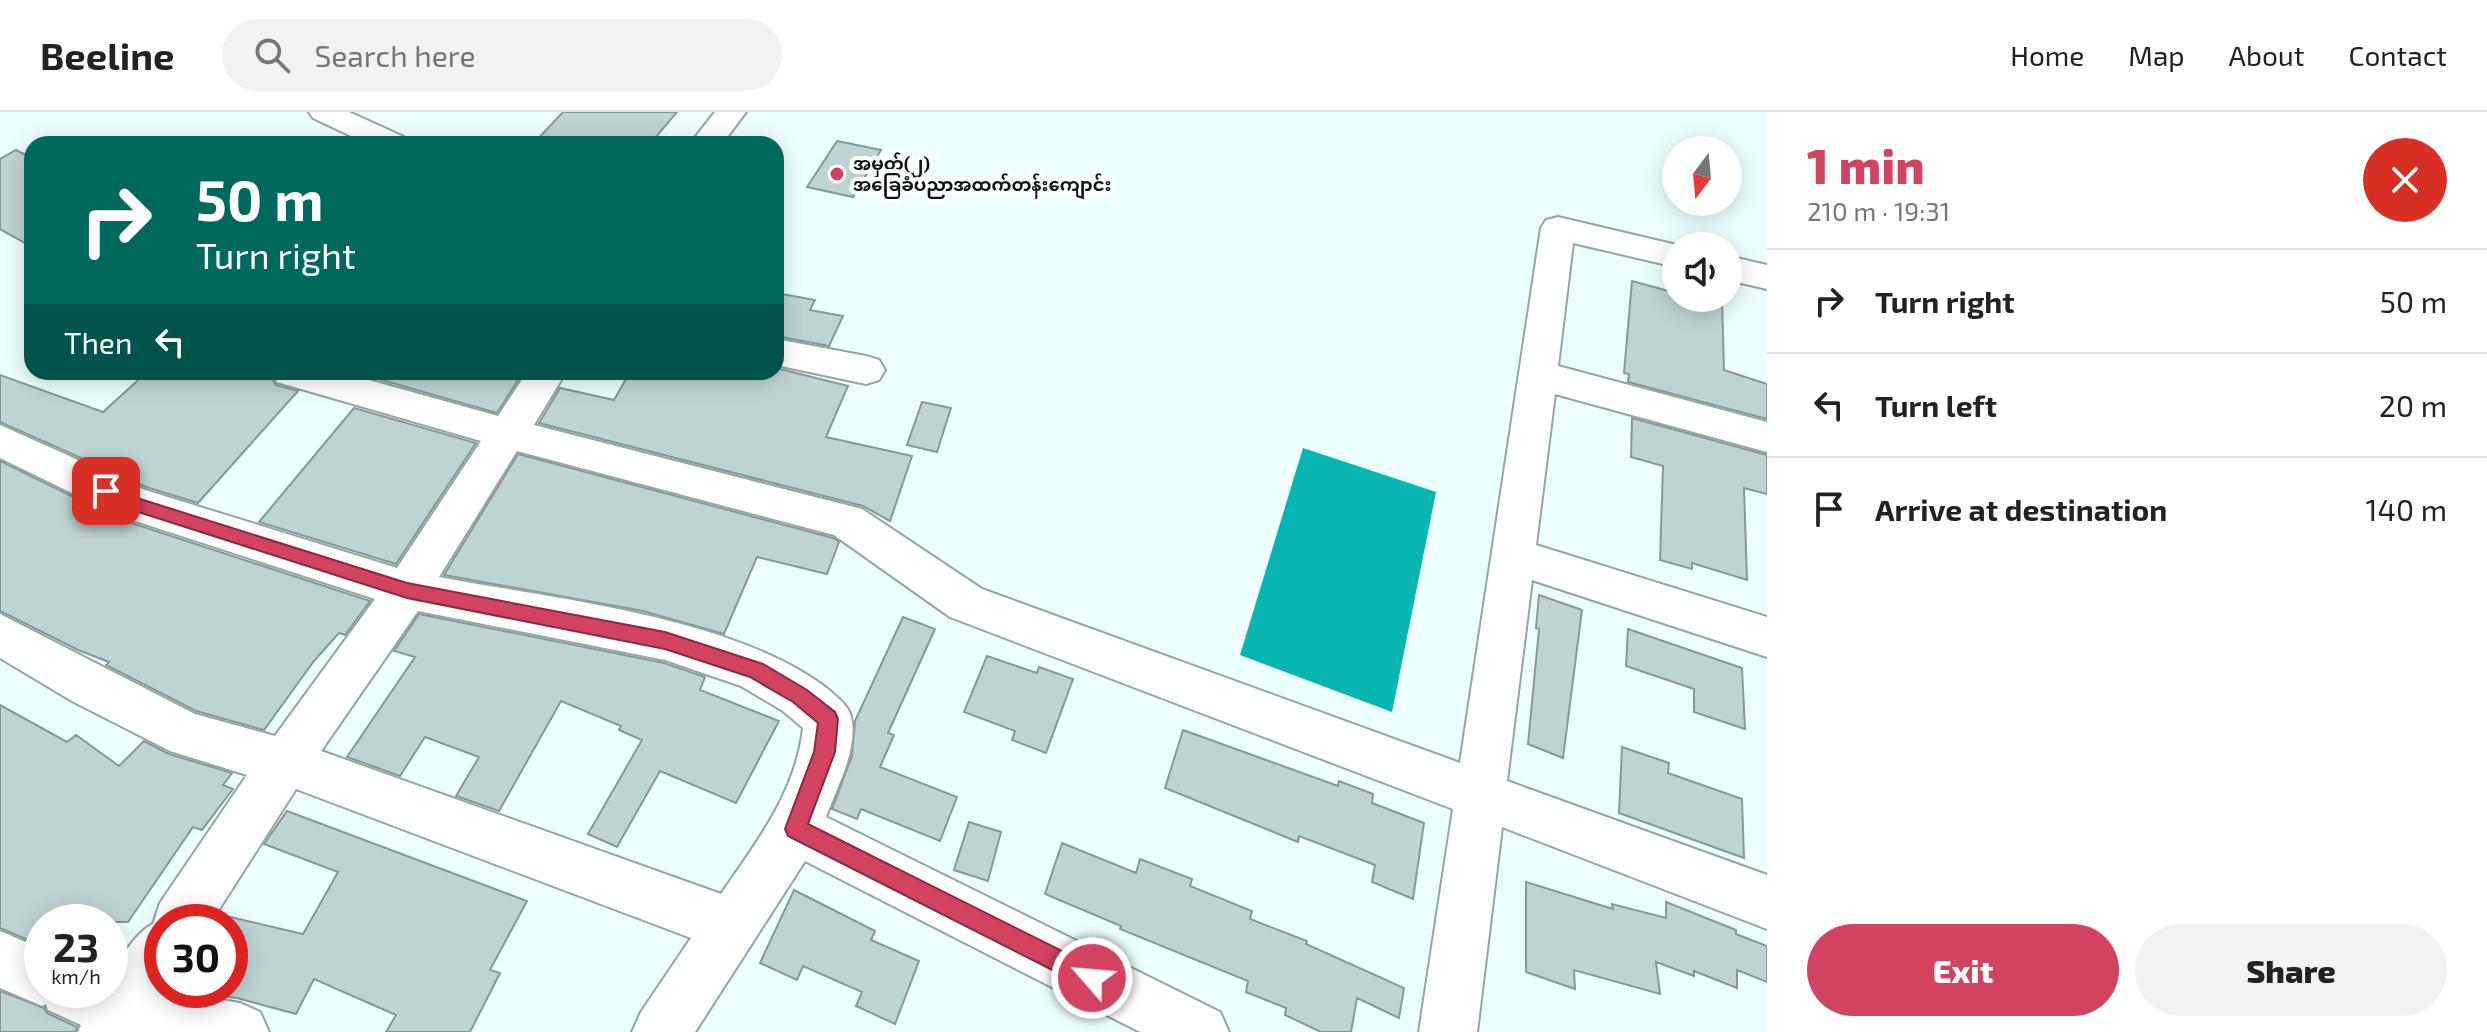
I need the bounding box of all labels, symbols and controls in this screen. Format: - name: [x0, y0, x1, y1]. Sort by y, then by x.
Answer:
- search box: [222, 19, 782, 91]
- text: Beeline: [40, 32, 174, 78]
- icon: search: [250, 33, 294, 77]
- text: Search here: [314, 37, 476, 73]
- text: Home: [2010, 38, 2084, 72]
- text: Map: [2128, 38, 2185, 72]
- text: About: [2229, 38, 2304, 72]
- text: Contact: [2348, 38, 2447, 72]
- north arrow: [1662, 136, 1742, 216]
- map controls: [1662, 136, 1742, 312]
- text: 1 min: [1807, 136, 1925, 194]
- button: close: [2363, 138, 2447, 222]
- place label: အမှတ်(၂) အခြေခံပညာအထက်တန်းကျောင်း: [853, 152, 1111, 200]
- text: 50 m: [196, 165, 324, 232]
- marker: အမှတ်(၂) အခြေခံပညာအထက်တန်းကျောင်း: [828, 165, 846, 183]
- icon: right: [64, 168, 168, 272]
- text: 210 m · 19:31: [1807, 195, 1950, 226]
- button: sound: [1662, 232, 1742, 312]
- text: Turn right: [196, 233, 356, 276]
- icon: right: [1807, 279, 1851, 323]
- text: Turn right: [1875, 283, 2015, 319]
- text: 50 m: [2380, 283, 2447, 319]
- icon: left: [148, 320, 192, 364]
- text: Then: [64, 324, 132, 360]
- icon: left: [1807, 383, 1851, 427]
- text: Turn left: [1875, 387, 1997, 423]
- text: 20 m: [2379, 387, 2447, 423]
- pin: [72, 457, 140, 525]
- icon: arrive: [84, 469, 128, 513]
- icon: arrive: [1807, 487, 1851, 531]
- text: Arrive at destination: [1875, 491, 2167, 527]
- text: 140 m: [2366, 491, 2447, 527]
- speed limit sign: 30: [144, 904, 248, 1008]
- text: 23: [53, 922, 99, 970]
- button: Exit: [1807, 924, 2119, 1016]
- button: Share: [2135, 924, 2447, 1016]
- position arrow: [1050, 936, 1134, 1020]
- text: km/h: [51, 964, 101, 988]

